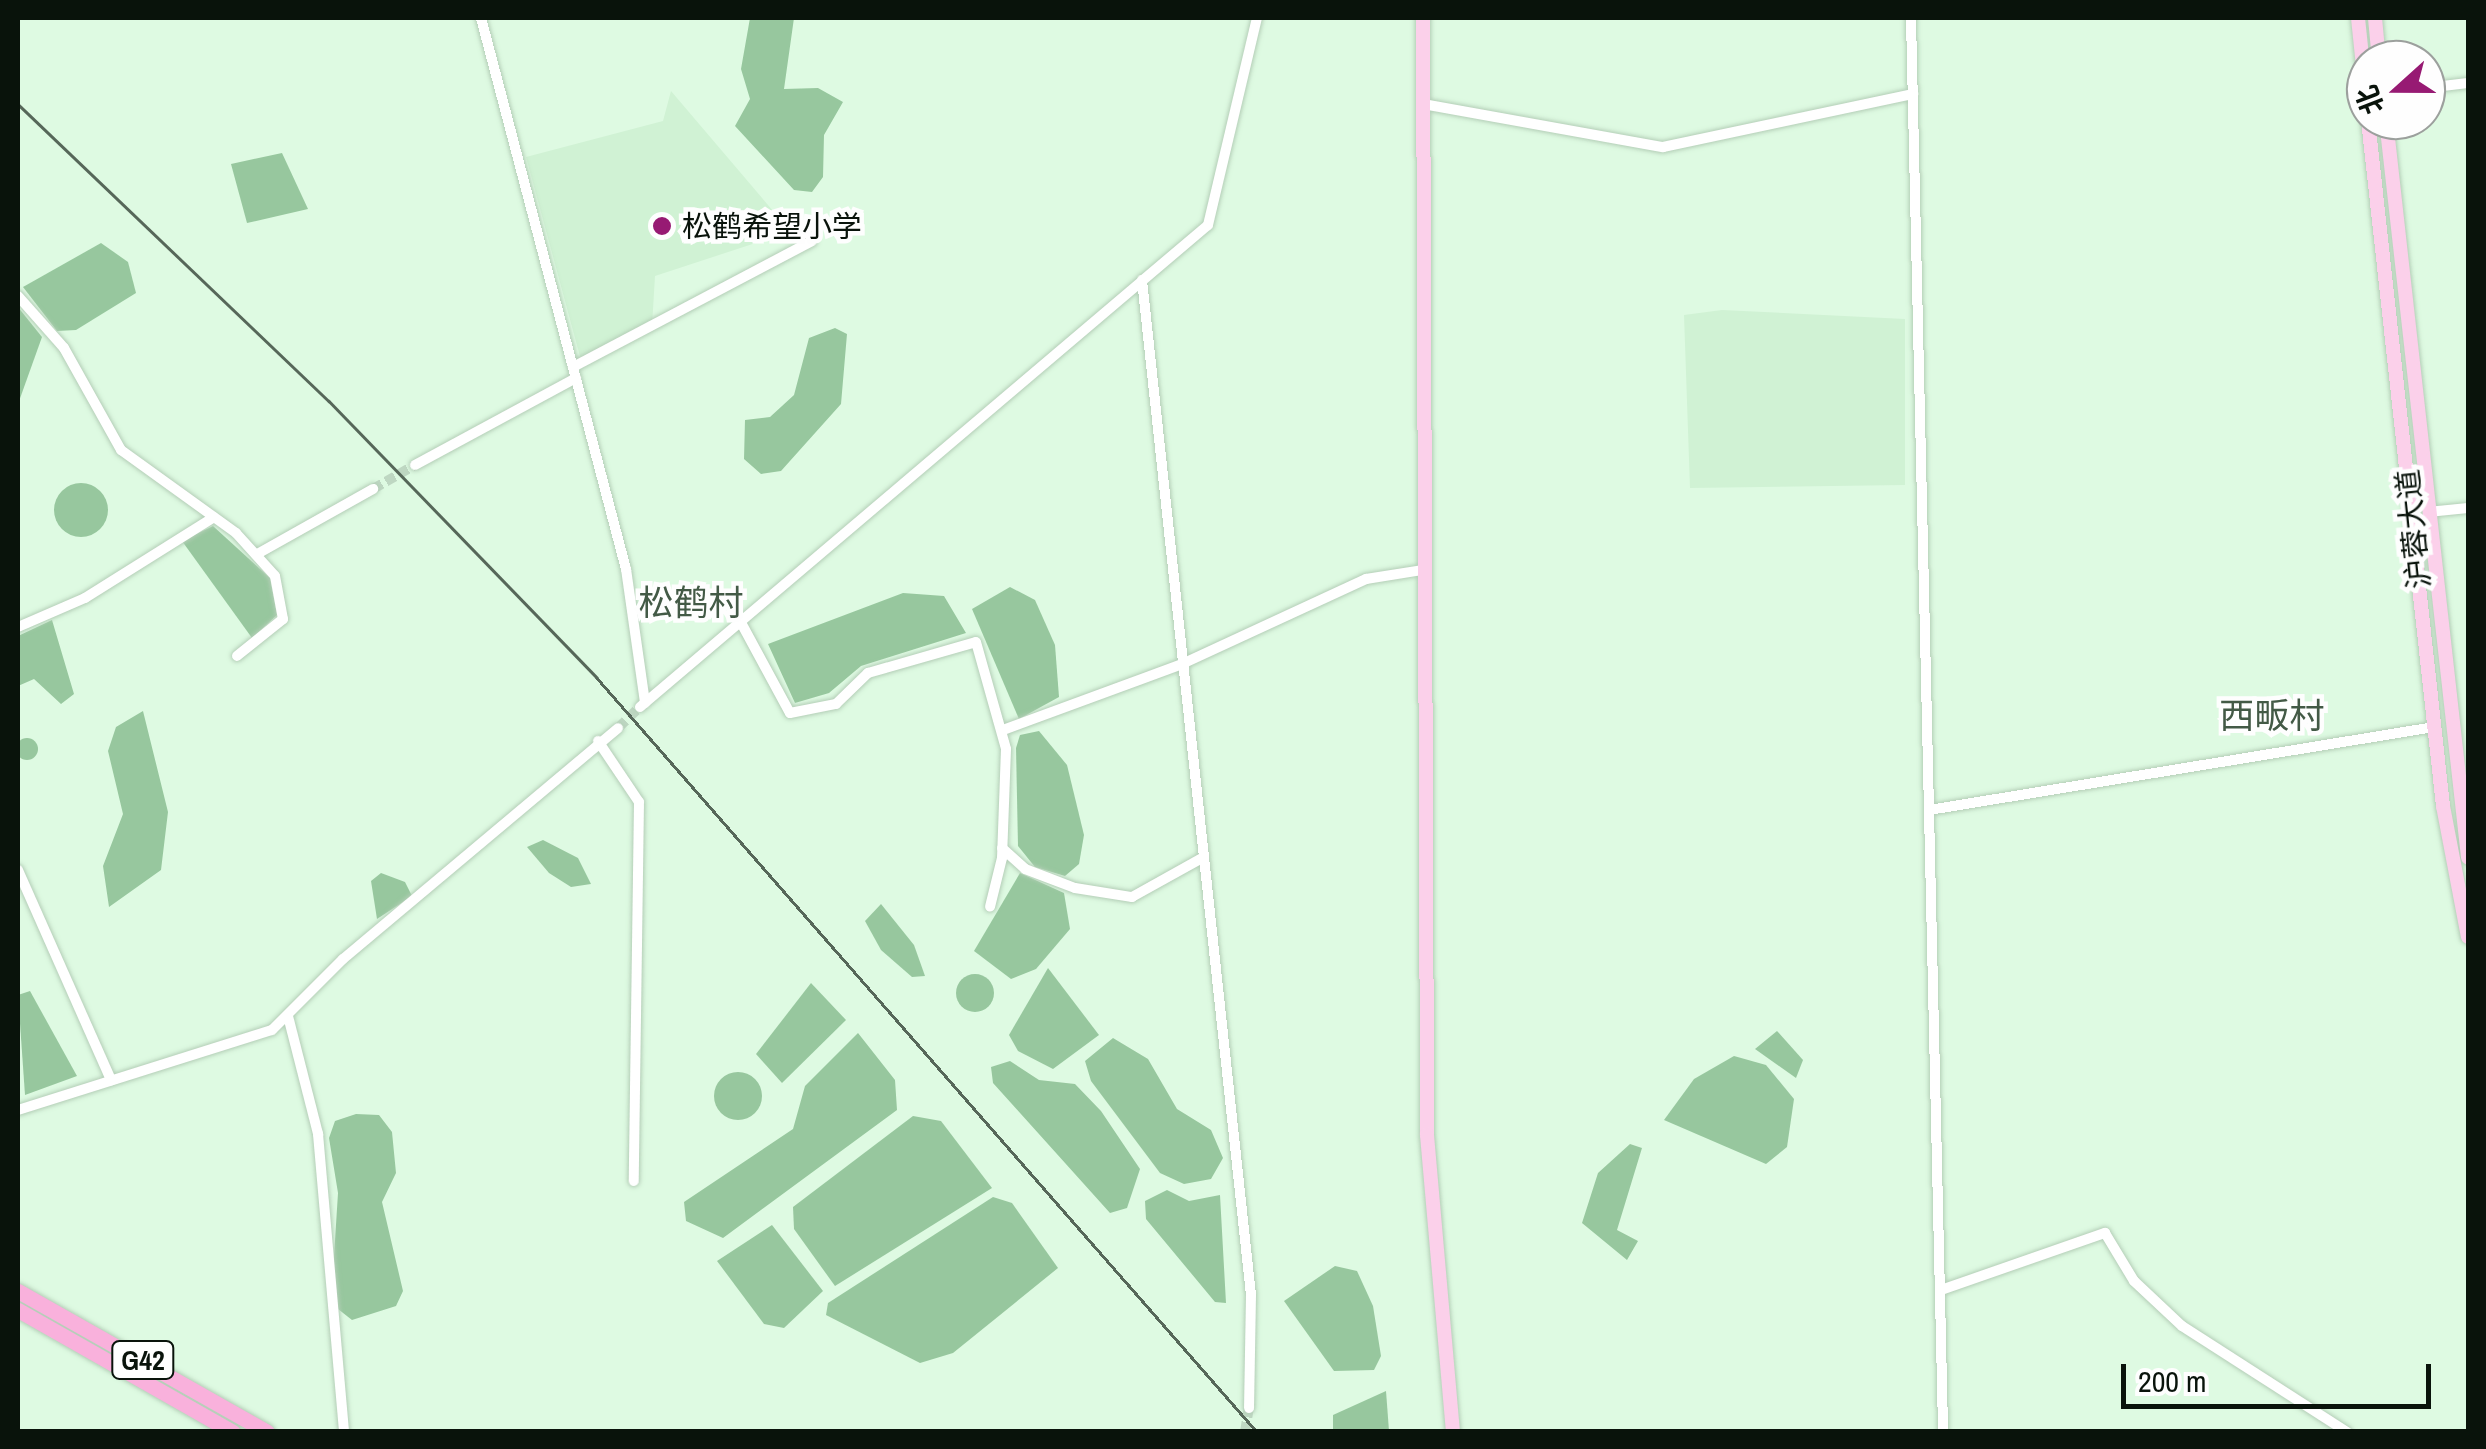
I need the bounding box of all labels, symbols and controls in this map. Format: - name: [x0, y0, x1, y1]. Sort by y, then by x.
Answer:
- north arrow: [2346, 40, 2446, 140]
- text: 北: [2347, 80, 2393, 120]
- place label: 松鹤希望小学: [682, 208, 862, 244]
- marker: 松鹤希望小学: [651, 215, 673, 237]
- street label: 沪蓉大道: [2389, 467, 2437, 591]
- district label: 松鹤村: [639, 582, 743, 624]
- district label: 西畈村: [2220, 695, 2324, 737]
- road number: G42: [110, 1337, 176, 1383]
- scale bar: [2126, 1344, 2436, 1406]
- text: 200 m: [2138, 1361, 2206, 1401]

